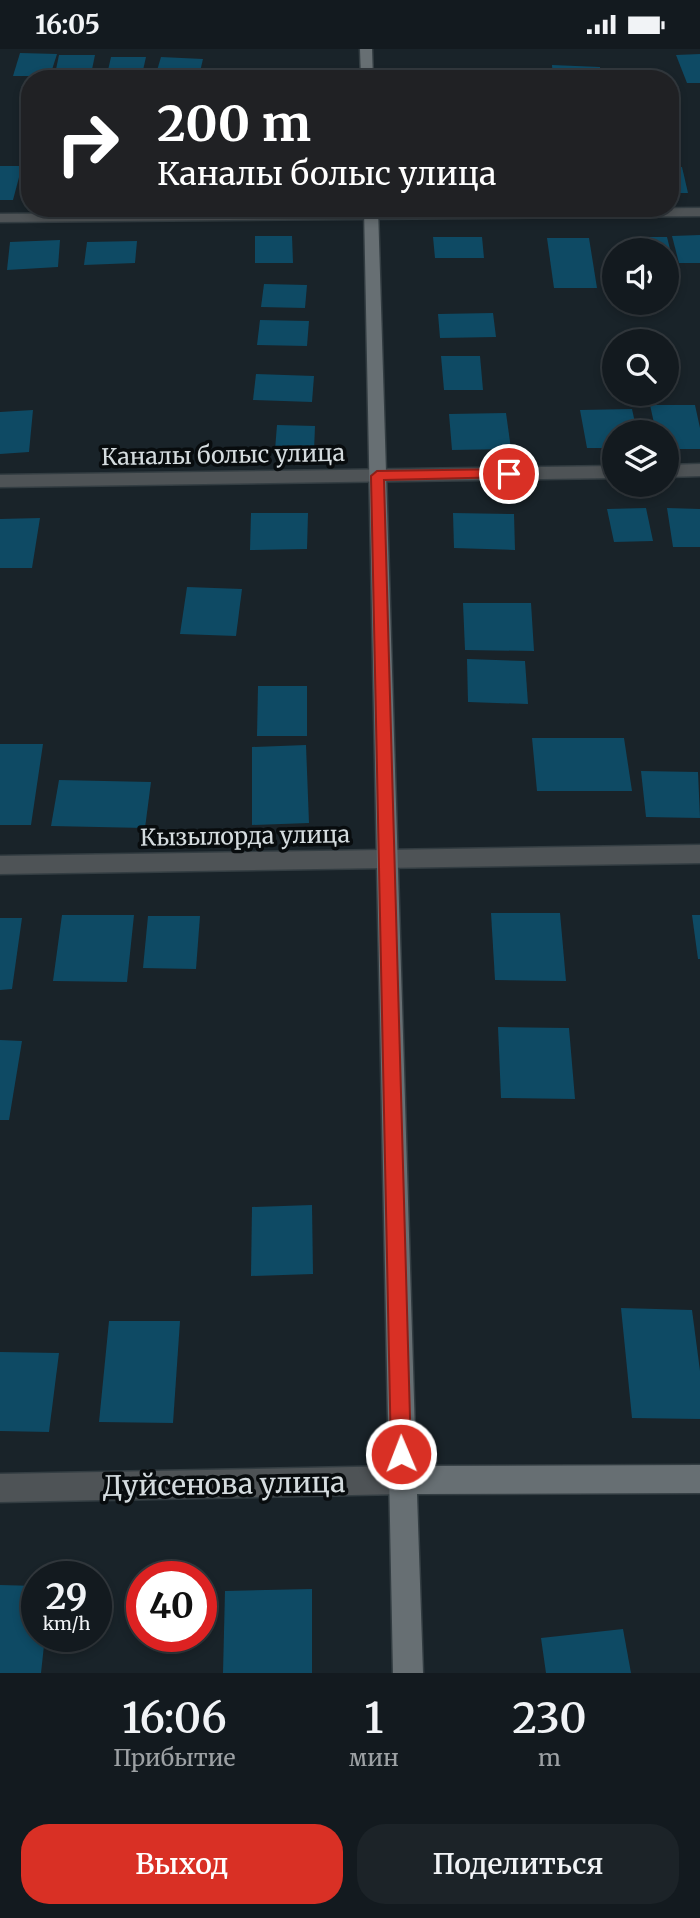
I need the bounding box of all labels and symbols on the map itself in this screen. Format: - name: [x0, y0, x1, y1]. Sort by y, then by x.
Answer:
- street label: Каналы болыс улица: [101, 438, 345, 471]
- pin: [479, 444, 539, 504]
- street label: Кызылорда улица: [140, 819, 350, 852]
- position arrow: [364, 1417, 438, 1491]
- street label: Дуйсенова улица: [102, 1464, 346, 1504]
- speed limit sign: 40: [126, 1561, 217, 1652]

